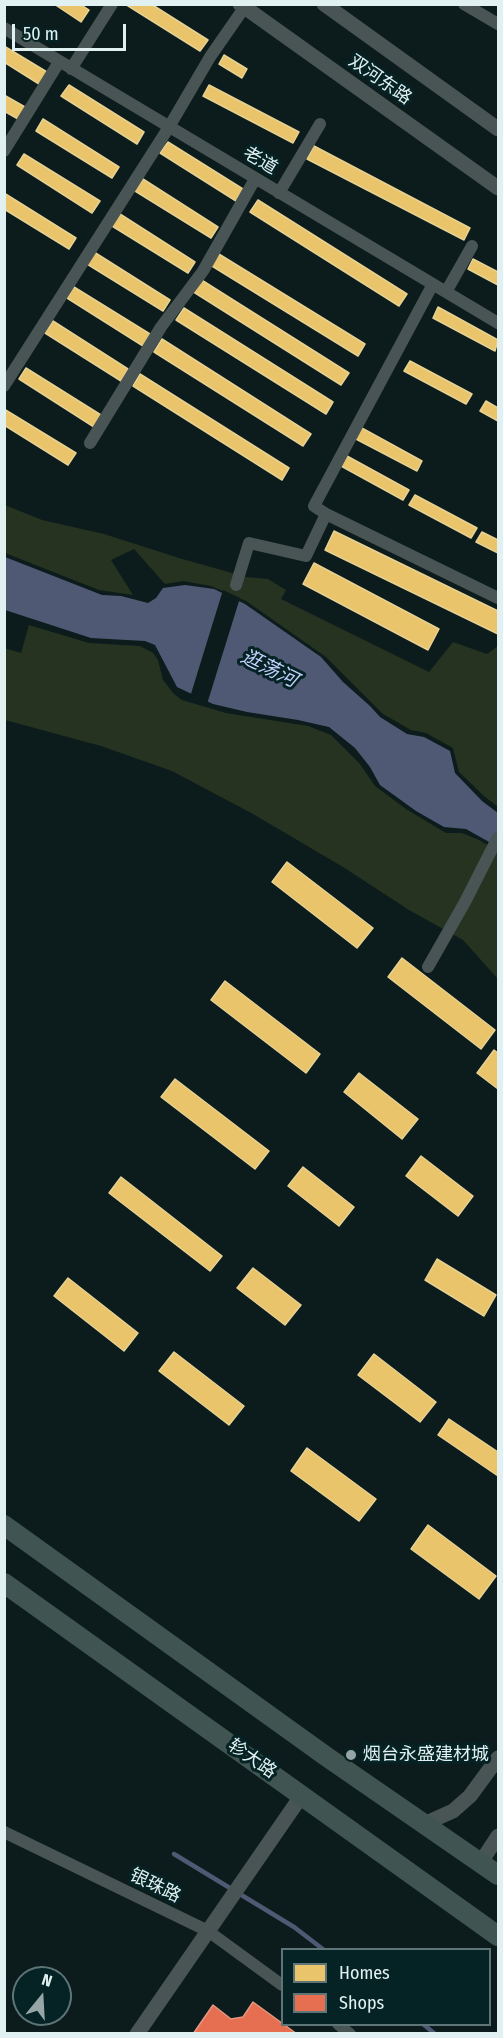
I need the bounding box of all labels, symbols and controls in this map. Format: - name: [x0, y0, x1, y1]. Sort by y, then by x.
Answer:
- scale bar: [15, 12, 129, 50]
- text: 50 m: [23, 23, 59, 45]
- street label: 双河东路: [344, 51, 416, 109]
- street label: 老道: [239, 142, 281, 180]
- water label: 逛荡河: [237, 645, 301, 693]
- street label: 轸大路: [224, 1735, 280, 1783]
- place label: 烟台永盛建材城: [363, 1744, 489, 1766]
- marker: 烟台永盛建材城: [344, 1748, 358, 1762]
- street label: 银珠路: [126, 1864, 184, 1908]
- legend: [281, 1948, 491, 2026]
- text: Homes: [339, 1962, 390, 1984]
- north arrow: [12, 1966, 72, 2026]
- text: N: [40, 1970, 55, 1991]
- text: Shops: [339, 1992, 384, 2014]

